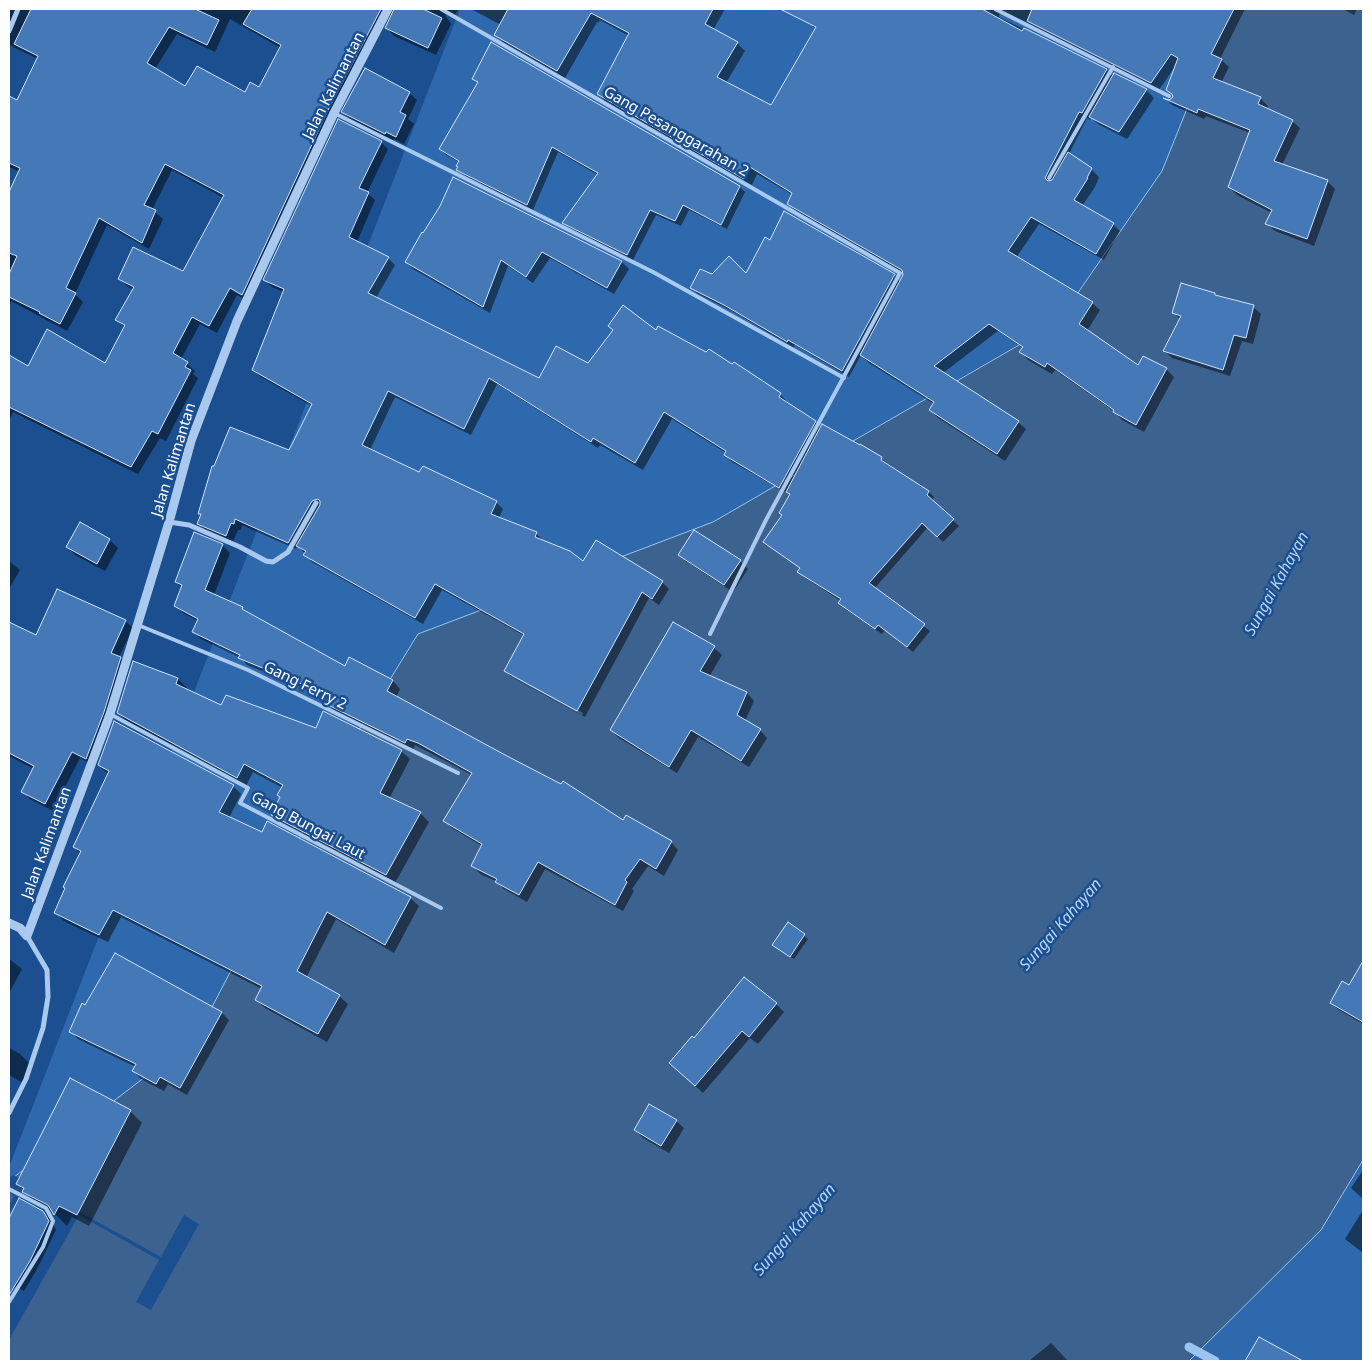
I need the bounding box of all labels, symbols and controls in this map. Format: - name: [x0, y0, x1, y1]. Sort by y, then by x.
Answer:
- street label: Jalan Kalimantan: [299, 29, 369, 143]
- street label: Gang Pesanggarahan 2: [600, 83, 752, 181]
- street label: Jalan Kalimantan: [148, 401, 200, 519]
- water label: Sungai Kahayan: [1241, 529, 1313, 639]
- street label: Gang Ferry 2: [260, 658, 350, 714]
- street label: Jalan Kalimantan: [18, 784, 76, 902]
- street label: Gang Bungai Laut: [248, 788, 368, 864]
- water label: Sungai Kahayan: [1016, 875, 1106, 975]
- water label: Sungai Kahayan: [750, 1180, 840, 1280]

